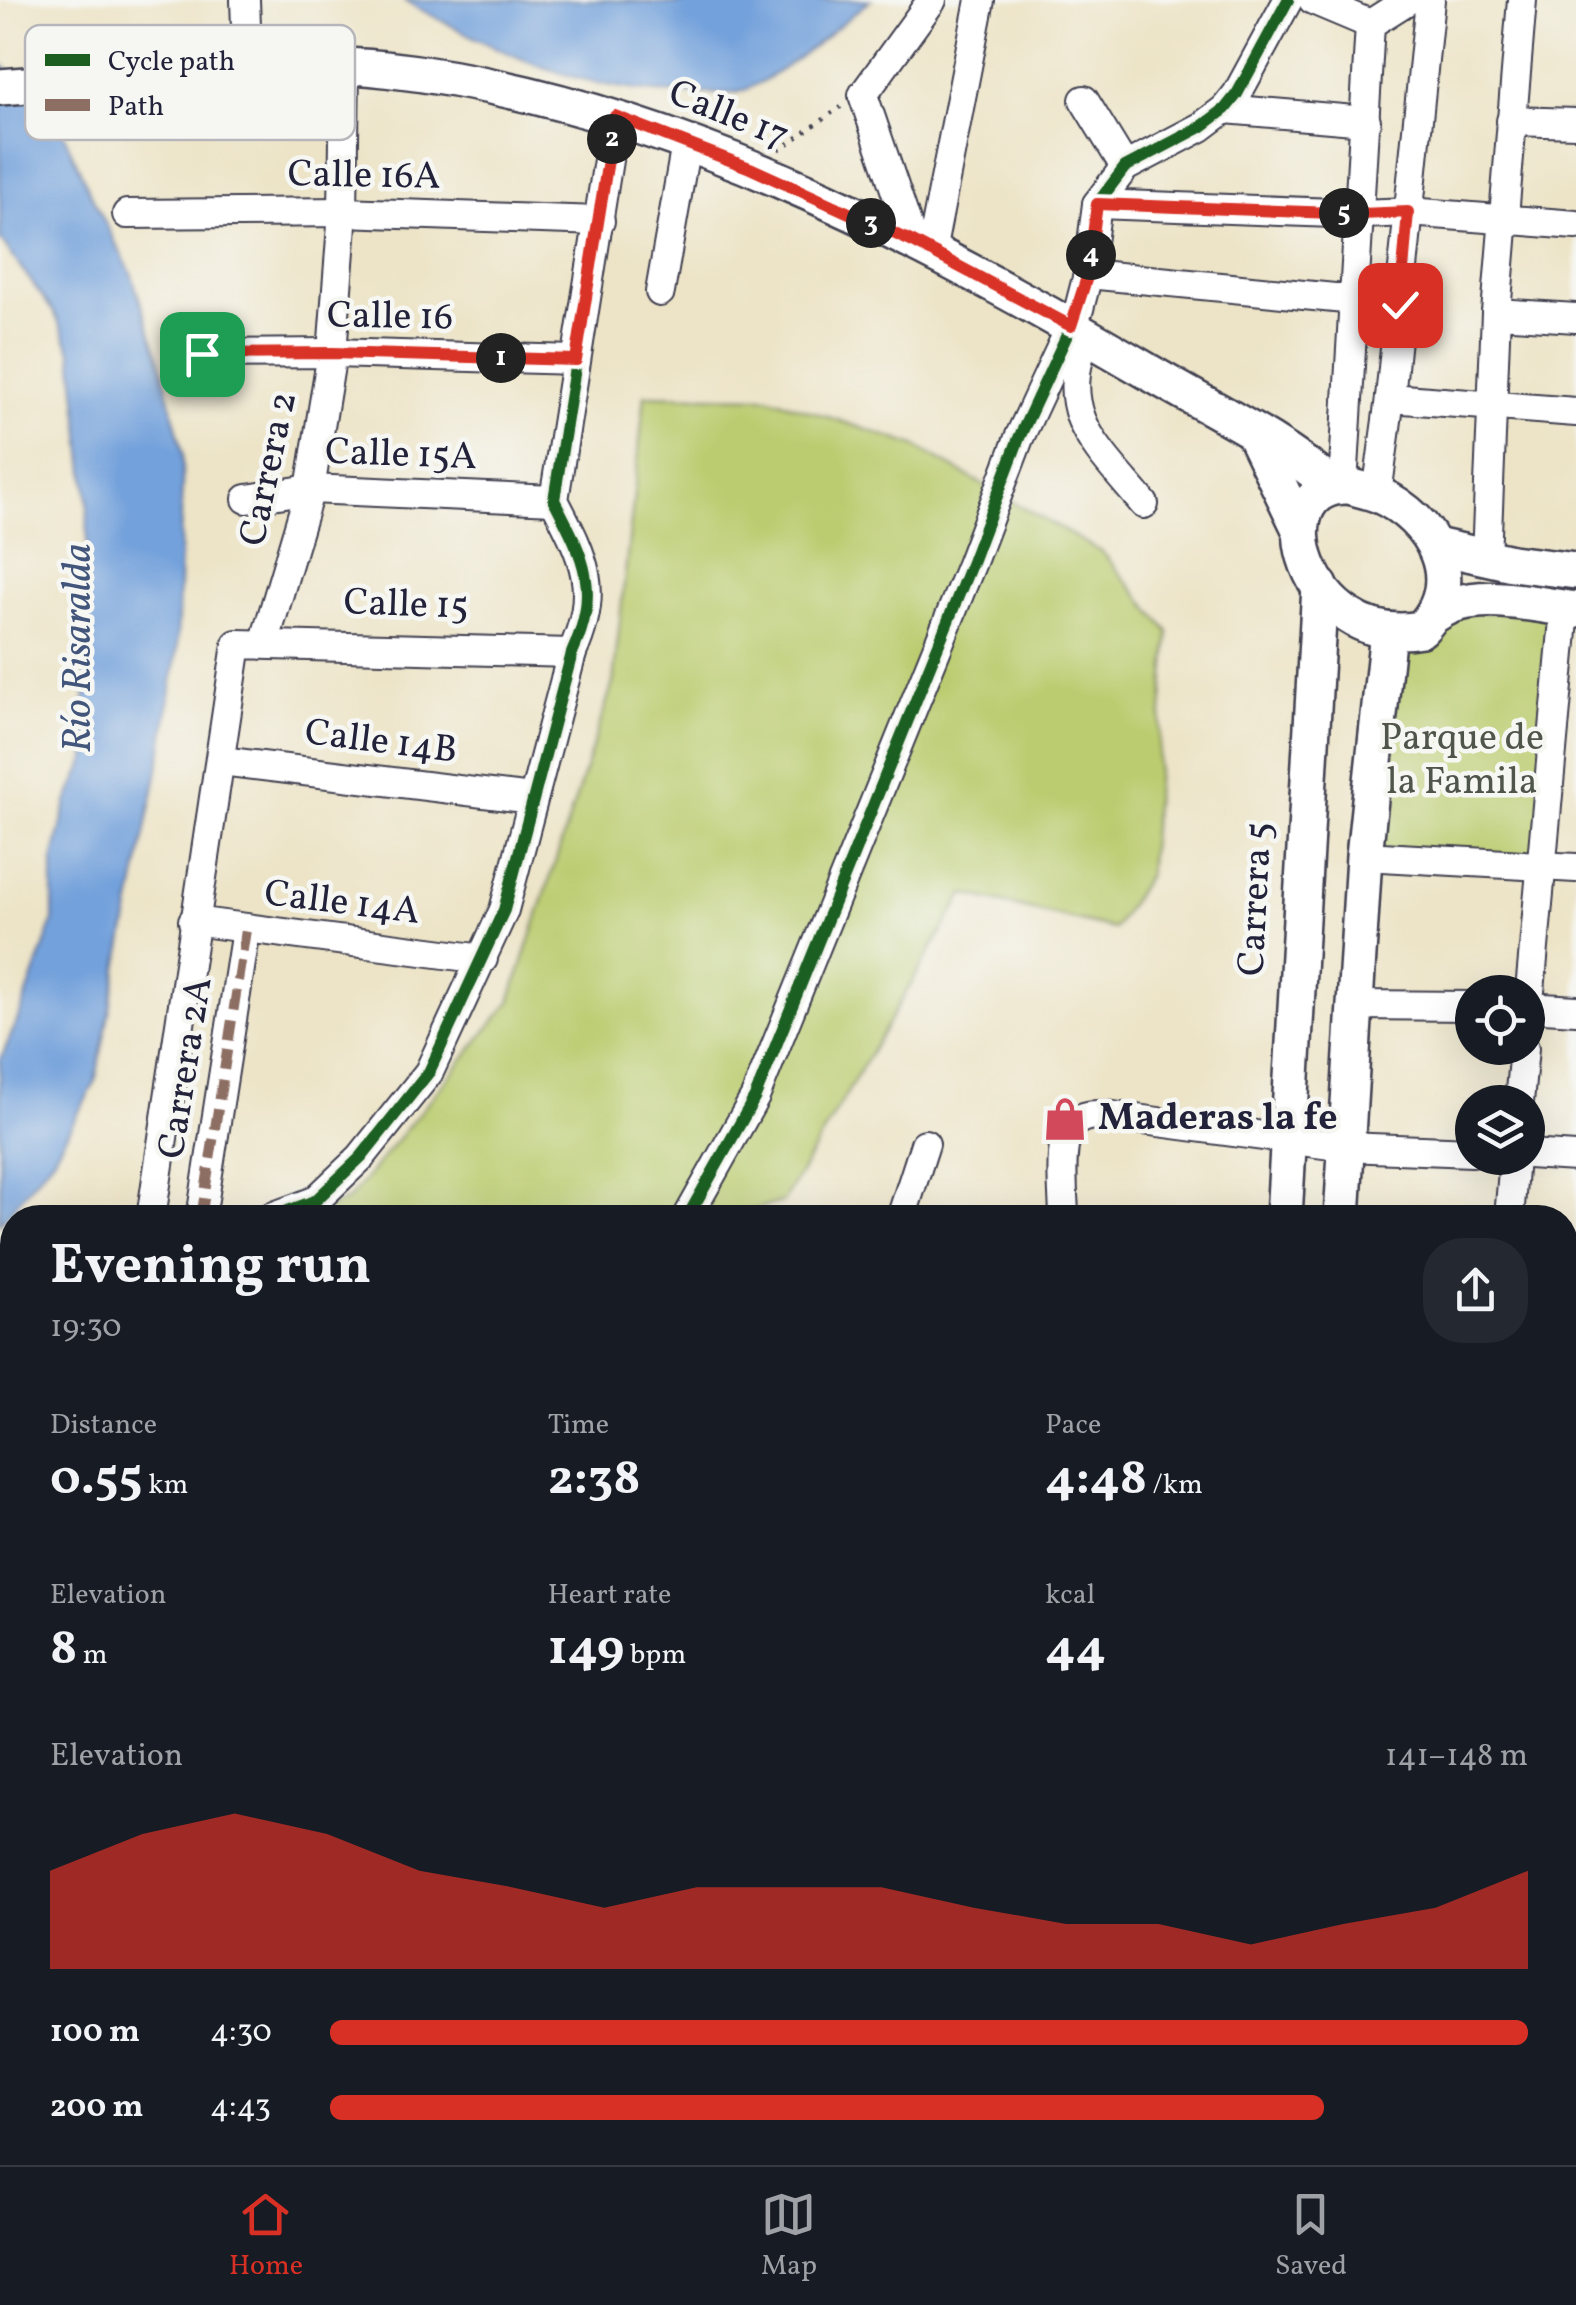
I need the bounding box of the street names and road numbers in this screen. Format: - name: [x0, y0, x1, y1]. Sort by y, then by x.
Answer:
- street label: Calle 17: [660, 68, 796, 164]
- street label: Calle 16A: [287, 149, 441, 205]
- street label: Calle 16: [327, 290, 453, 346]
- street label: Carrera 2: [228, 387, 312, 551]
- street label: Calle 15A: [324, 427, 478, 485]
- street label: Calle 15: [343, 577, 469, 635]
- street label: Calle 14B: [302, 707, 460, 779]
- street label: Carrera 5: [1226, 821, 1288, 977]
- street label: Calle 14A: [261, 868, 423, 940]
- street label: Carrera 2A: [146, 973, 228, 1163]

